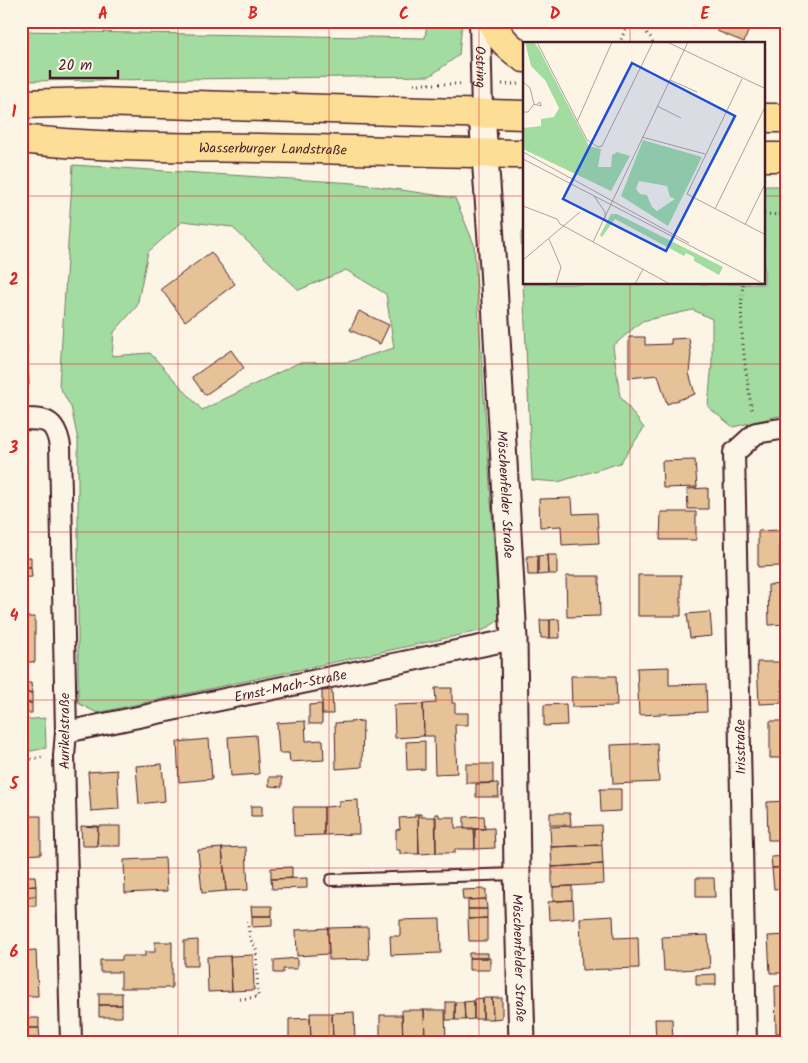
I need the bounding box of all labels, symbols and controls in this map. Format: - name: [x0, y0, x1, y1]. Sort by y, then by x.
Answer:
- text: A: [98, 2, 108, 27]
- text: B: [248, 2, 258, 27]
- text: C: [399, 2, 409, 27]
- text: D: [550, 2, 561, 27]
- text: E: [701, 2, 711, 27]
- inset map: [523, 42, 766, 285]
- street label: Ostring: [469, 46, 491, 88]
- scale bar: [50, 48, 118, 80]
- text: 20 m: [58, 54, 92, 78]
- text: 1: [12, 100, 17, 125]
- street label: Wasserburger Landstraße: [199, 137, 348, 162]
- text: 2: [9, 268, 19, 293]
- street label: Möschenfelder Straße: [490, 430, 519, 560]
- text: 3: [9, 436, 19, 461]
- text: 4: [10, 604, 19, 629]
- street label: Ernst-Mach-Straße: [232, 664, 349, 709]
- street label: Aurikelstraße: [54, 692, 76, 769]
- street label: Irisstraße: [730, 718, 752, 775]
- text: 5: [9, 772, 20, 797]
- street label: Möschenfelder Straße: [506, 894, 531, 1023]
- text: 6: [10, 940, 19, 965]

